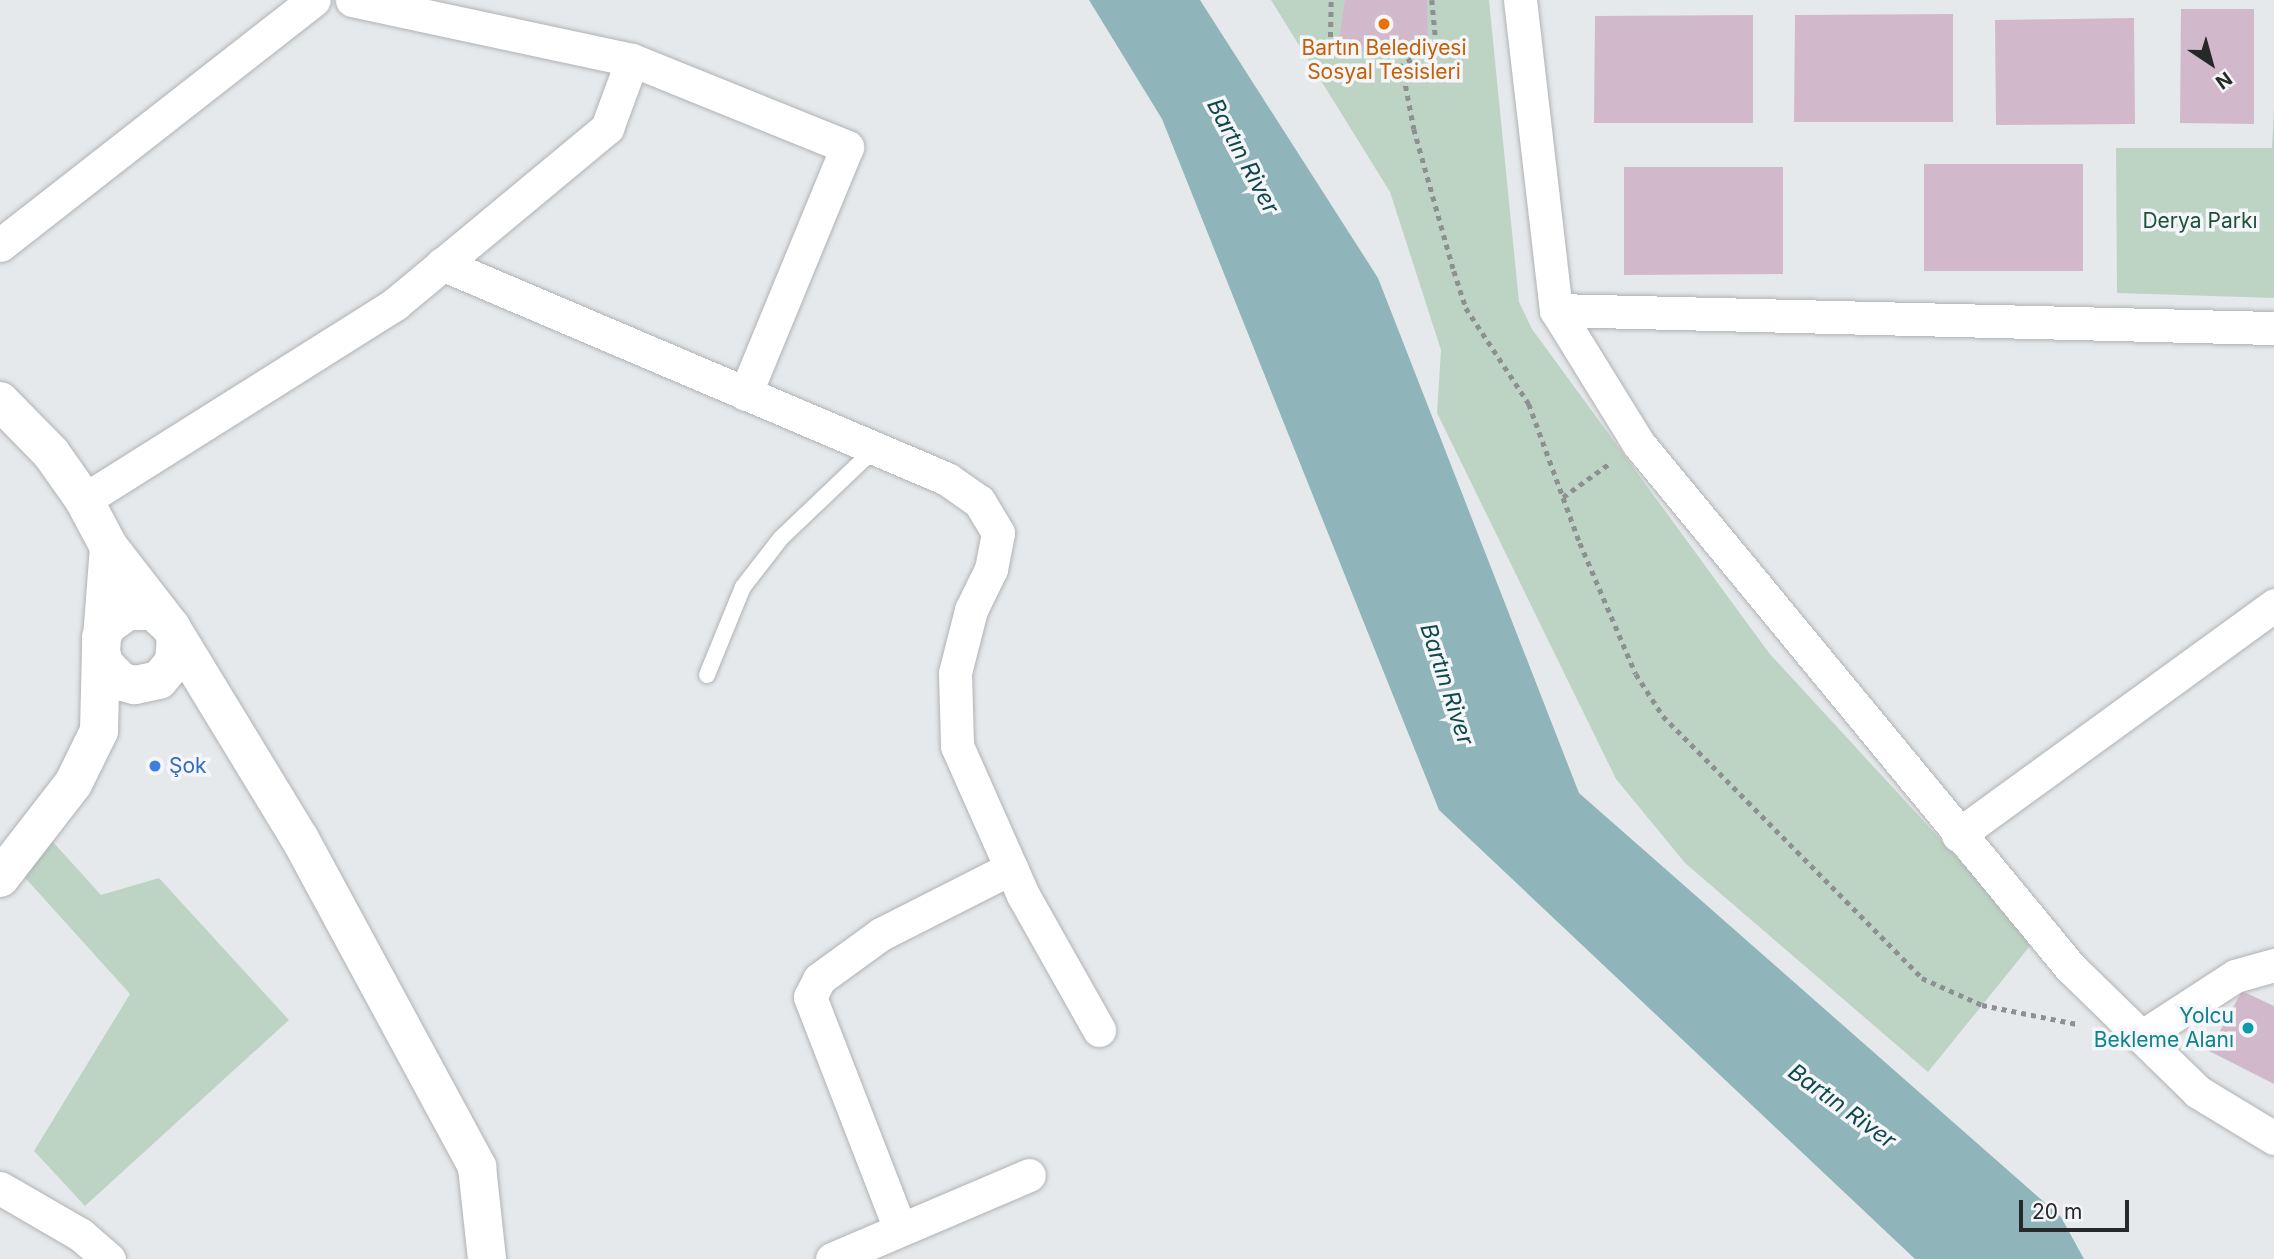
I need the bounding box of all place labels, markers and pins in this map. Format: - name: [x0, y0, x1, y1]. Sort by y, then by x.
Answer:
- marker: Bartın Belediyesi Sosyal Tesisleri: [1376, 16, 1392, 32]
- place label: Bartın Belediyesi Sosyal Tesisleri: [1301, 35, 1467, 85]
- place label: Şok: [169, 753, 207, 779]
- marker: Şok: [147, 758, 163, 774]
- place label: Yolcu Bekleme Alanı: [2094, 1003, 2234, 1053]
- marker: Yolcu Bekleme Alanı: [2240, 1020, 2256, 1036]

